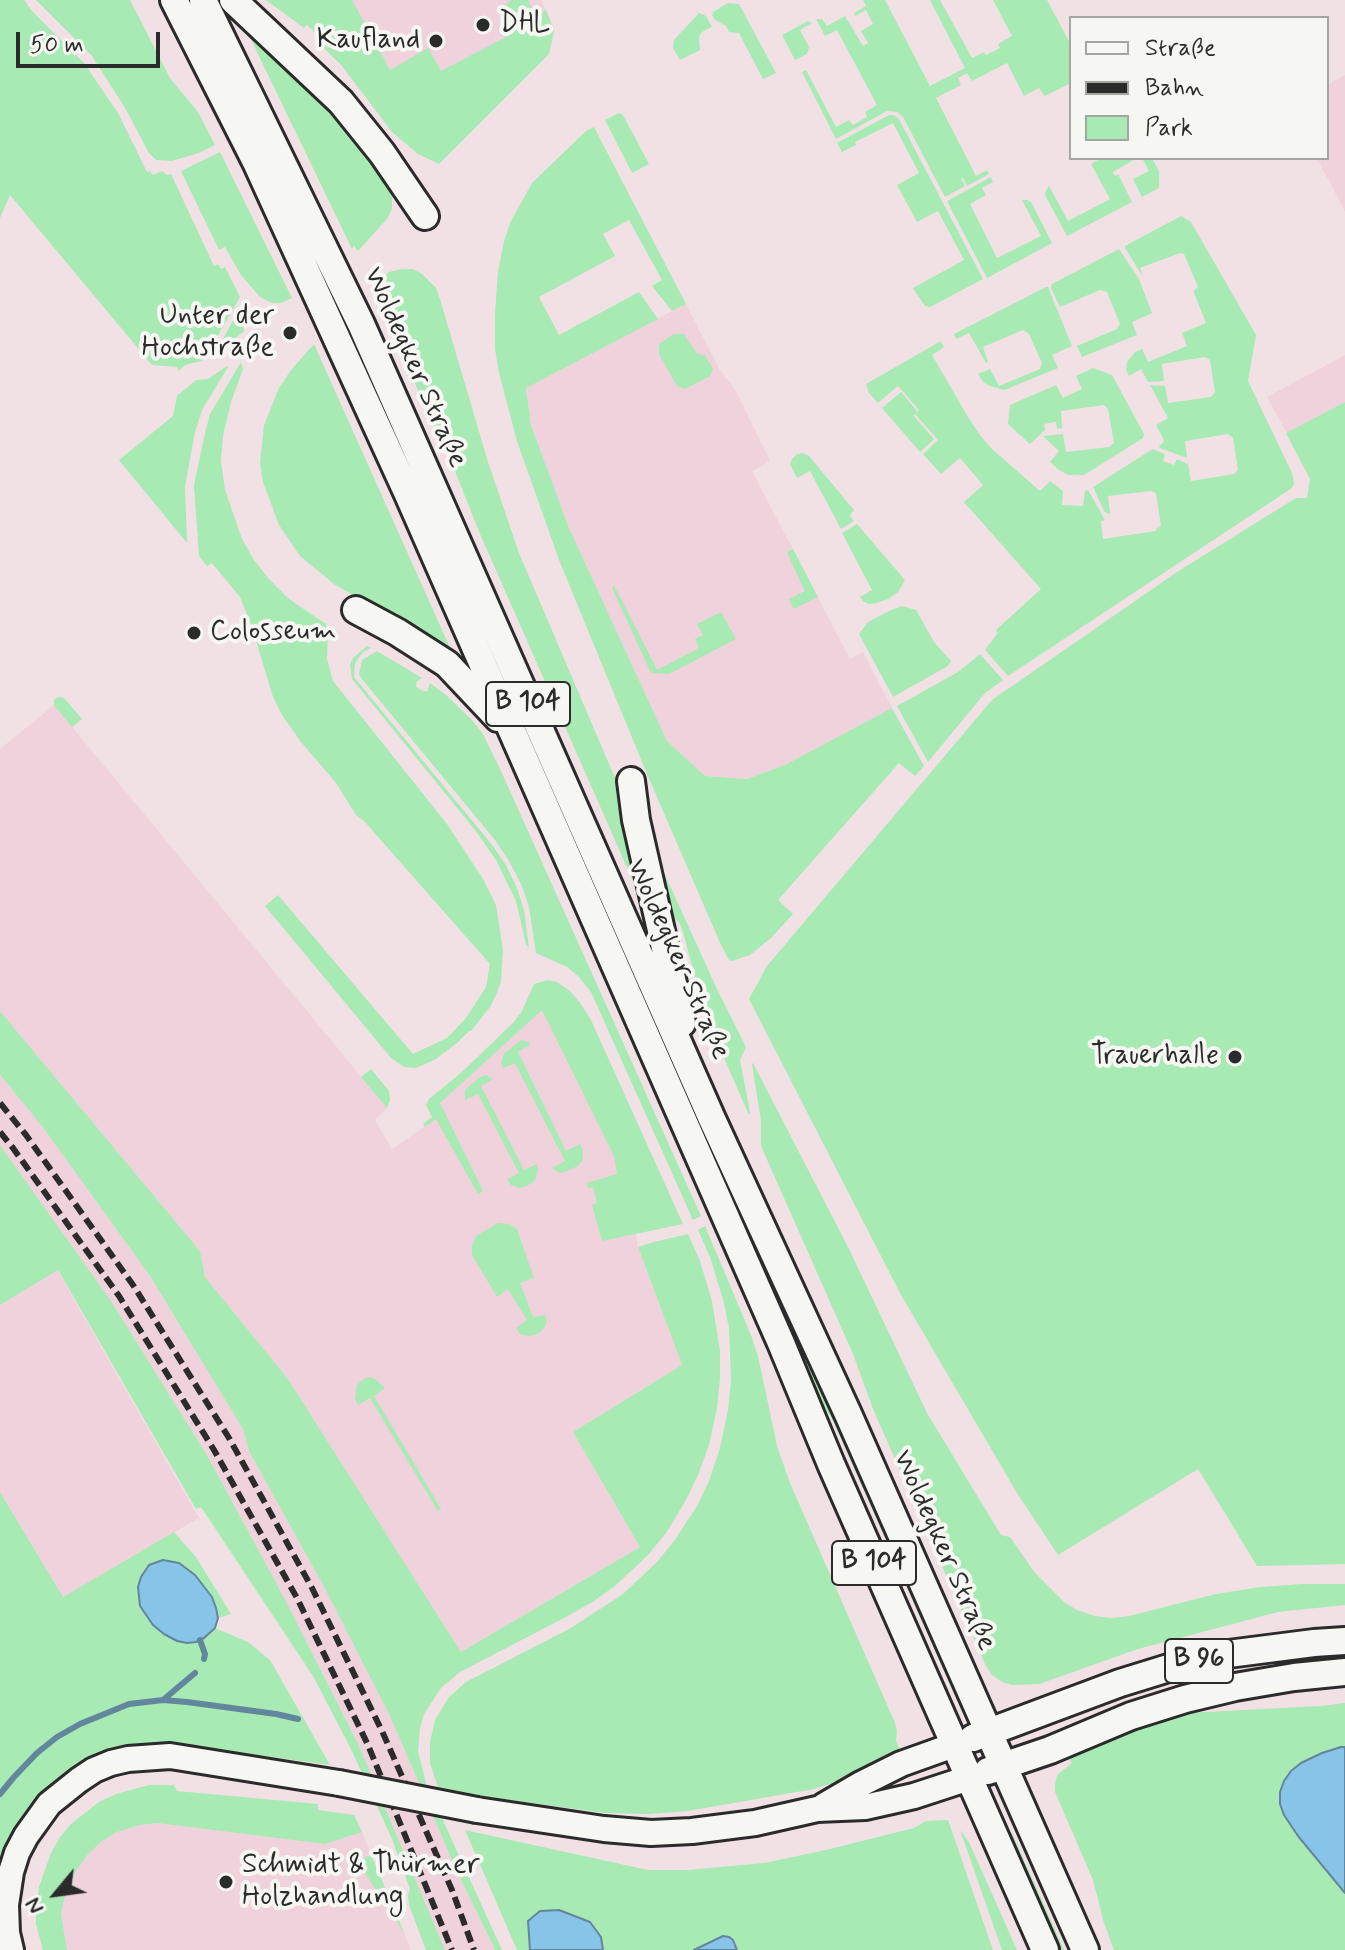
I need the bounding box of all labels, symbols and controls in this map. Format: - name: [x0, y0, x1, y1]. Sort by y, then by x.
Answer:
- place label: DHL: [499, 8, 550, 42]
- scale bar: [20, 16, 164, 66]
- marker: DHL: [474, 16, 492, 34]
- legend: [1069, 16, 1329, 160]
- place label: Kaufland: [317, 24, 420, 58]
- text: 50 m: [30, 30, 84, 61]
- marker: Kaufland: [427, 32, 445, 50]
- text: Straße: [1145, 33, 1216, 64]
- text: Bahn: [1145, 73, 1204, 104]
- text: Park: [1145, 113, 1193, 144]
- street label: Woldegker Straße: [355, 263, 473, 473]
- place label: Unter der Hochstraße: [142, 300, 274, 366]
- marker: Unter der Hochstraße: [281, 324, 299, 342]
- place label: Colosseum: [210, 616, 336, 650]
- marker: Colosseum: [185, 624, 203, 642]
- road number: B 104: [486, 682, 570, 726]
- street label: Woldegker Straße: [618, 855, 736, 1065]
- place label: Trauerhalle: [1091, 1040, 1219, 1074]
- marker: Trauerhalle: [1226, 1048, 1244, 1066]
- street label: Woldegker Straße: [884, 1446, 1002, 1656]
- road number: B 104: [832, 1541, 916, 1585]
- road number: B 96: [1165, 1639, 1233, 1683]
- place label: Schmidt & Thürmer Holzhandlung: [242, 1849, 480, 1915]
- north arrow: [16, 1854, 96, 1934]
- marker: Schmidt & Thürmer Holzhandlung: [217, 1873, 235, 1891]
- text: N: [19, 1892, 51, 1919]

